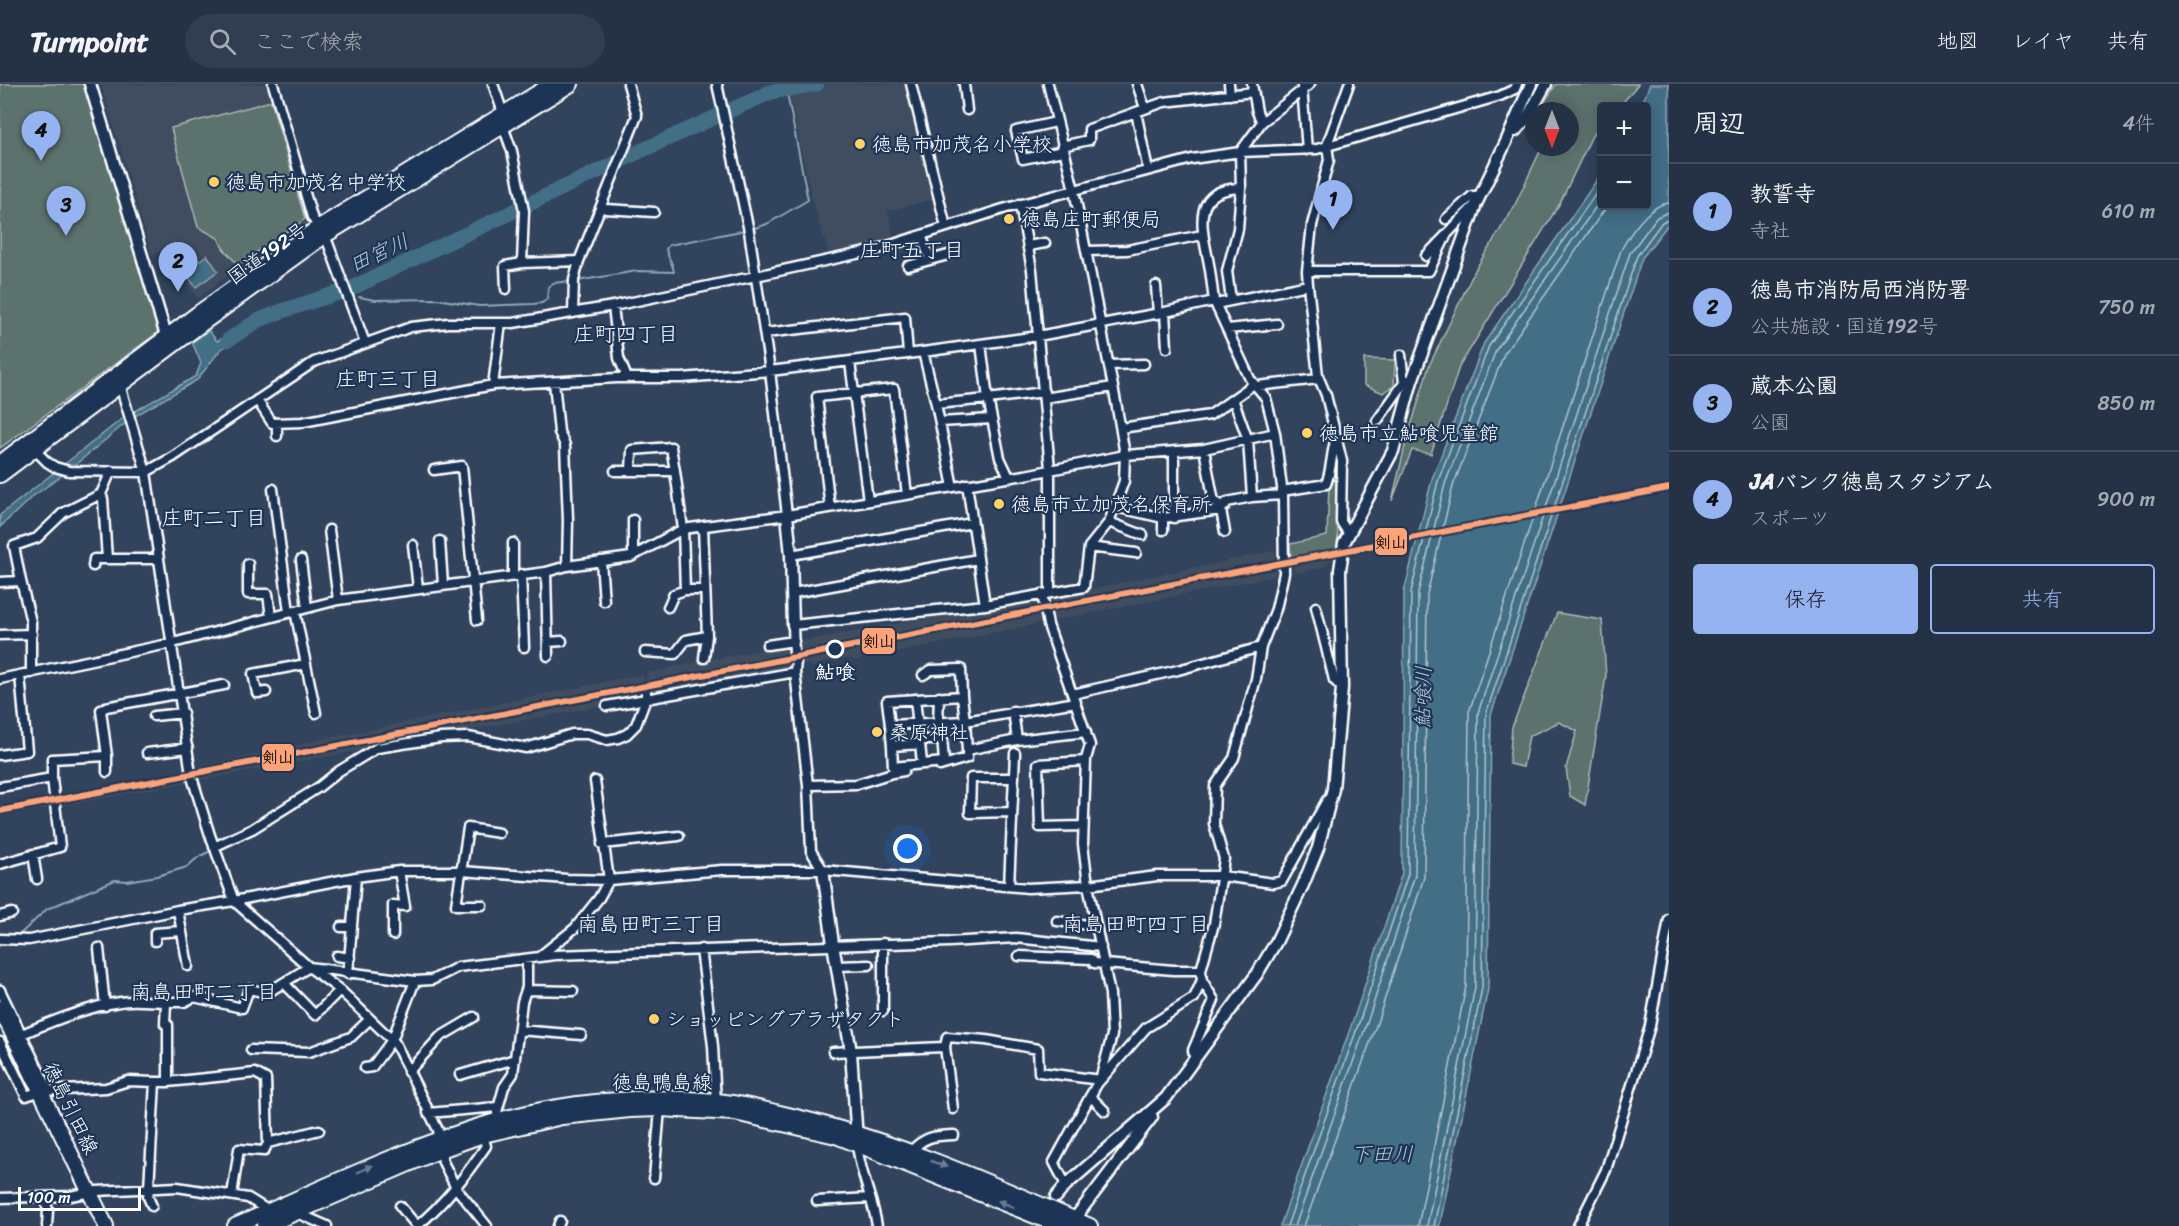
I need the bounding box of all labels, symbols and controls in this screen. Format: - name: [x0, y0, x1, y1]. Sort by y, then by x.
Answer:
- search box: [185, 14, 605, 68]
- text: Turnpoint: [30, 17, 149, 66]
- text: ここで検索: [254, 22, 364, 61]
- text: 地図: [1937, 22, 1979, 60]
- text: レイヤ: [2012, 22, 2074, 60]
- text: 共有: [2107, 22, 2149, 60]
- icon: search: [206, 25, 239, 58]
- text: 周辺: [1693, 100, 1745, 146]
- north arrow: [1525, 102, 1579, 156]
- map controls: [1597, 102, 1651, 210]
- button: +: [1597, 102, 1651, 156]
- text: 4件: [2123, 106, 2155, 141]
- pin: 4: [22, 112, 60, 161]
- place label: 徳島市加茂名小学校: [872, 127, 1052, 162]
- marker: 徳島市加茂名小学校: [853, 137, 867, 151]
- button: −: [1597, 156, 1651, 210]
- place label: 徳島市加茂名中学校: [226, 165, 406, 200]
- text: 教誓寺: [1750, 174, 1816, 213]
- marker: 徳島市加茂名中学校: [207, 175, 221, 189]
- pin: 1: [1314, 180, 1352, 230]
- pin: 3: [46, 186, 86, 236]
- text: 1: [1708, 194, 1717, 229]
- text: 610 m: [2102, 194, 2155, 229]
- place label: 徳島庄町郵便局: [1021, 202, 1161, 237]
- marker: 徳島庄町郵便局: [1002, 212, 1016, 226]
- street label: 国道192号: [219, 213, 315, 294]
- text: 寺社: [1750, 213, 1790, 248]
- water label: 田宮川: [342, 222, 416, 284]
- district label: 庄町五丁目: [860, 231, 965, 269]
- pin: 2: [158, 242, 198, 292]
- text: 徳島市消防局西消防署: [1750, 270, 1970, 309]
- text: 2: [1707, 290, 1718, 325]
- text: 750 m: [2098, 290, 2155, 325]
- text: 公共施設 · 国道192号: [1750, 309, 1938, 344]
- district label: 庄町四丁目: [574, 315, 679, 353]
- district label: 庄町三丁目: [336, 360, 441, 398]
- text: 蔵本公園: [1750, 366, 1838, 405]
- text: 3: [1707, 386, 1718, 421]
- text: 850 m: [2098, 386, 2155, 421]
- text: 公園: [1750, 405, 1790, 440]
- place label: 徳島市立鮎喰児童館: [1319, 416, 1499, 451]
- marker: 徳島市立鮎喰児童館: [1300, 426, 1314, 440]
- text: JAバンク徳島スタジアム: [1750, 462, 1995, 501]
- text: 4: [1706, 482, 1719, 517]
- text: 900 m: [2097, 482, 2155, 517]
- place label: 徳島市立加茂名保育所: [1011, 487, 1211, 522]
- marker: 徳島市立加茂名保育所: [992, 497, 1006, 511]
- district label: 庄町二丁目: [162, 499, 267, 537]
- text: スポーツ: [1750, 501, 1830, 536]
- line badge: 剣山: [1374, 527, 1408, 556]
- text: 剣山: [1375, 528, 1407, 557]
- button: 保存: [1693, 564, 1918, 634]
- button: 共有: [1930, 564, 2155, 634]
- line badge: 剣山: [861, 627, 896, 655]
- text: 剣山: [863, 627, 895, 656]
- marker: 鮎喰: [826, 640, 844, 658]
- place label: 鮎喰: [815, 655, 855, 690]
- water label: 鮎喰川: [1403, 665, 1443, 729]
- place label: 桑原神社: [889, 715, 969, 750]
- marker: 桑原神社: [870, 725, 884, 739]
- line badge: 剣山: [261, 743, 295, 772]
- text: 剣山: [262, 743, 294, 772]
- your location: [893, 834, 922, 863]
- district label: 南島田町三丁目: [578, 905, 725, 943]
- district label: 南島田町四丁目: [1063, 905, 1210, 943]
- district label: 南島田町二丁目: [131, 973, 278, 1011]
- place label: ショッピングプラザタクト: [666, 1002, 905, 1037]
- marker: ショッピングプラザタクト: [647, 1012, 661, 1026]
- street label: 徳島引田線: [33, 1056, 108, 1161]
- street label: 徳島鴨島線: [612, 1065, 712, 1100]
- water label: 下田川: [1351, 1135, 1414, 1173]
- one-way arrow: [930, 1159, 948, 1169]
- one-way arrow: [357, 1165, 374, 1174]
- text: 100 m: [27, 1183, 71, 1212]
- scale bar: [18, 1184, 141, 1212]
- one-way arrow: [997, 1199, 1015, 1208]

